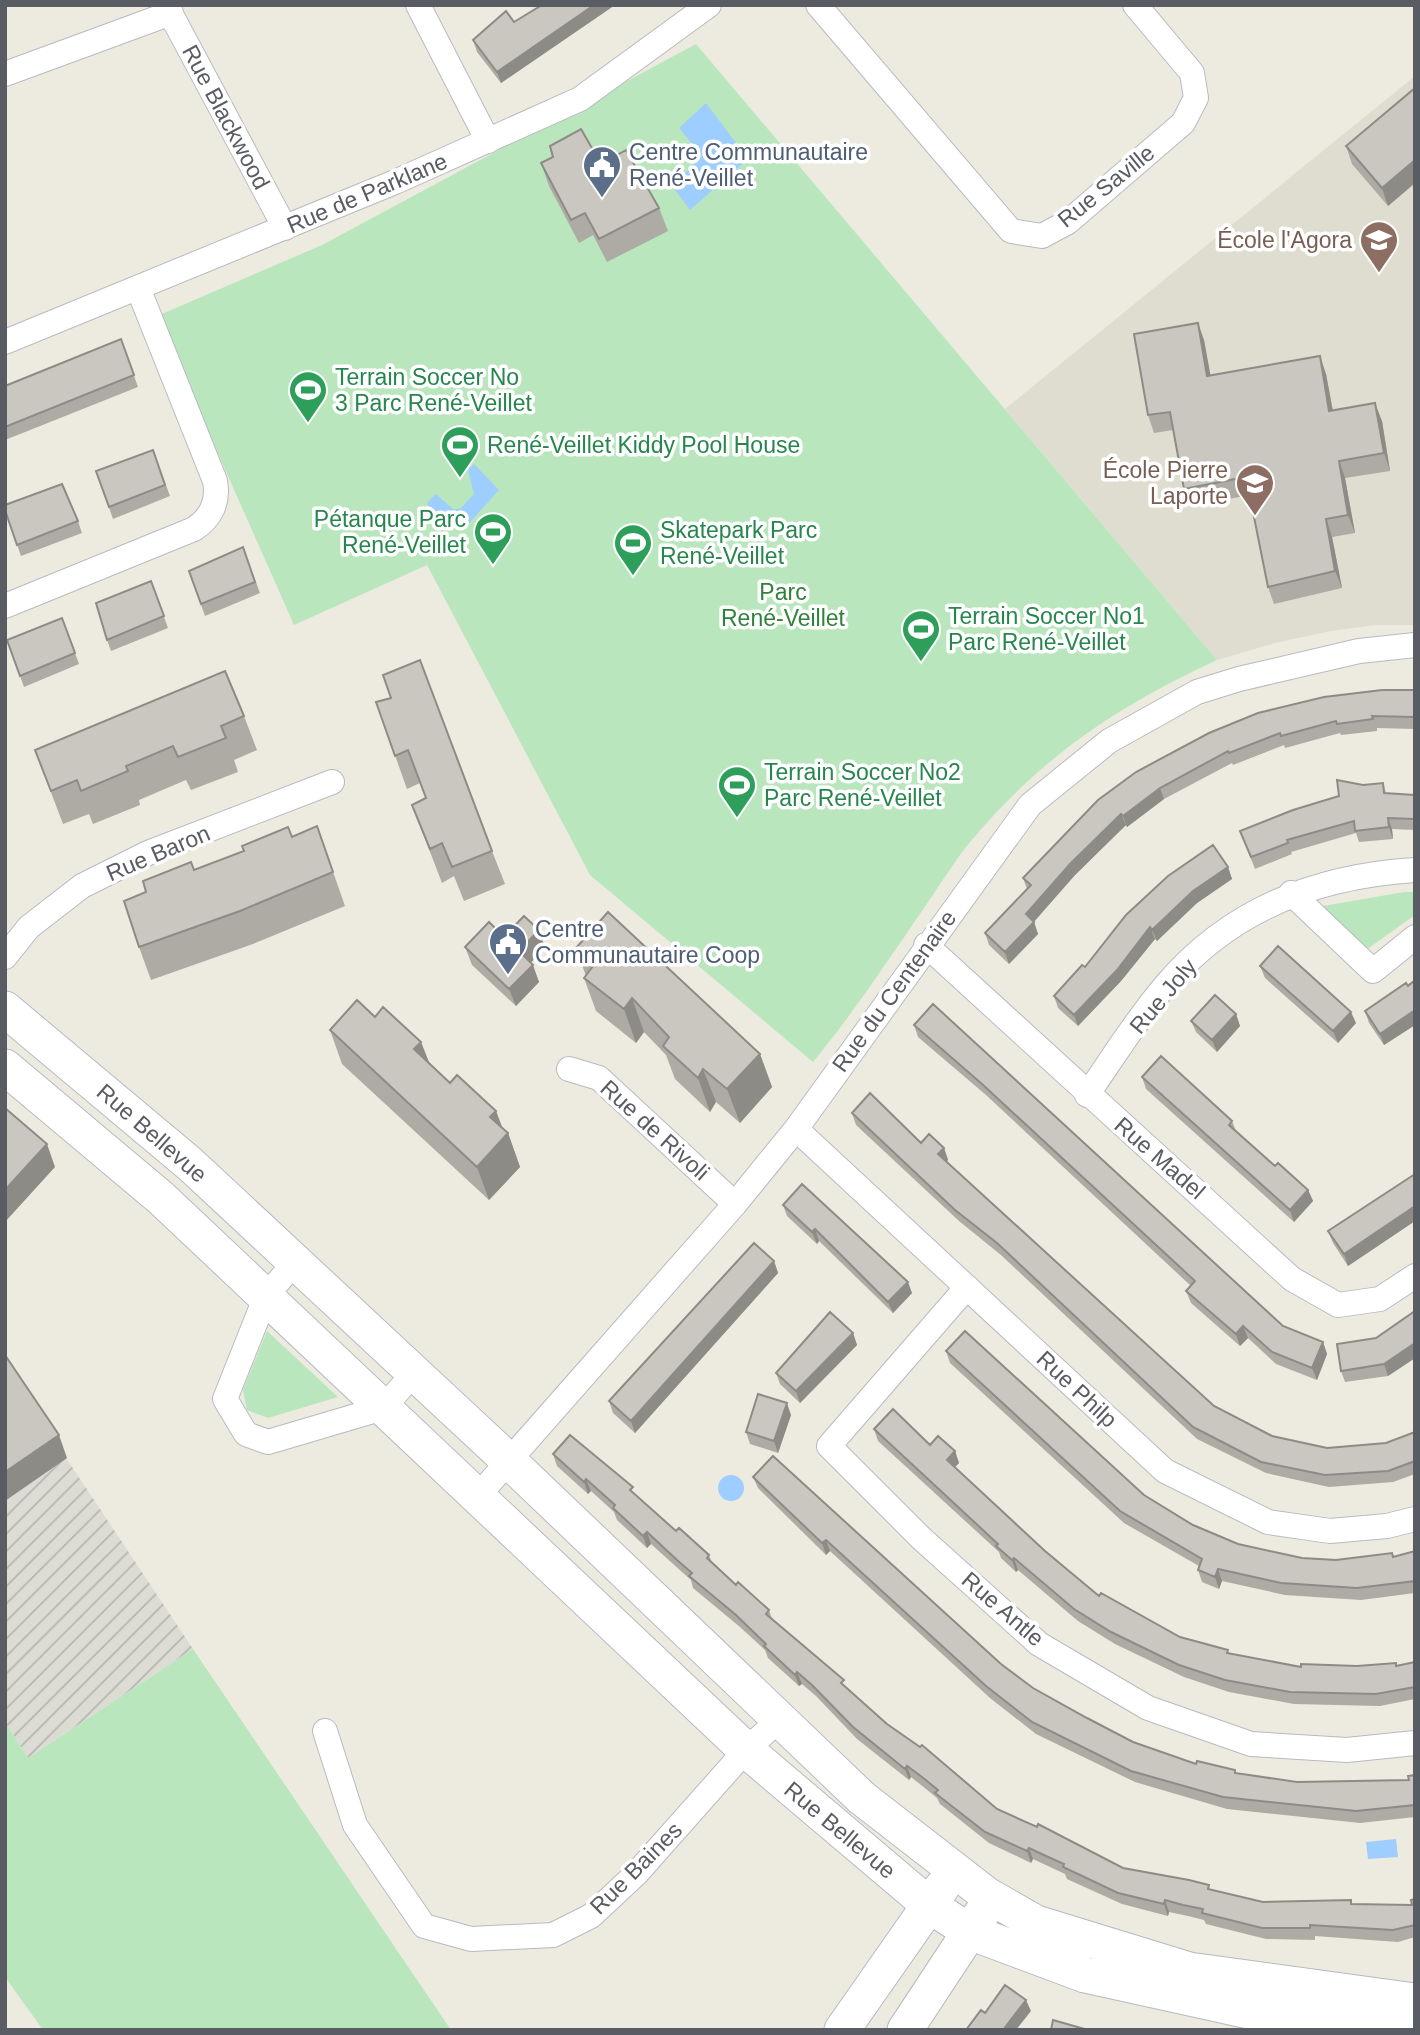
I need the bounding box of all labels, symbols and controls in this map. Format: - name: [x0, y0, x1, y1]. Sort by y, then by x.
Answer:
- street label: Rue Blackwood: [177, 40, 275, 194]
- place label: Centre Communautaire René-Veillet: [629, 139, 868, 191]
- street label: Rue Saville: [1053, 139, 1159, 233]
- public building icon: Centre Communautaire René-Veillet: [581, 144, 623, 199]
- street label: Rue de Parklane: [283, 148, 451, 238]
- school or university icon: École l'Agora: [1358, 219, 1400, 274]
- place label: École l'Agora: [1217, 227, 1352, 253]
- place label: Terrain Soccer No 3 Parc René-Veillet: [335, 364, 532, 416]
- sports icon: Terrain Soccer No 3 Parc René-Veillet: [287, 369, 329, 424]
- sports icon: René-Veillet Kiddy Pool House: [439, 424, 481, 479]
- place label: René-Veillet Kiddy Pool House: [487, 432, 800, 458]
- place label: École Pierre Laporte: [1103, 457, 1228, 509]
- school or university icon: École Pierre Laporte: [1234, 462, 1276, 517]
- place label: Pétanque Parc René-Veillet: [314, 506, 467, 558]
- sports icon: Pétanque Parc René-Veillet: [472, 511, 514, 566]
- place label: Skatepark Parc René-Veillet: [660, 517, 817, 569]
- sports icon: Skatepark Parc René-Veillet: [612, 522, 654, 577]
- park label: Parc René-Veillet: [721, 579, 846, 631]
- place label: Terrain Soccer No1 Parc René-Veillet: [948, 603, 1145, 655]
- sports icon: Terrain Soccer No1 Parc René-Veillet: [900, 608, 942, 663]
- place label: Terrain Soccer No2 Parc René-Veillet: [764, 759, 961, 811]
- sports icon: Terrain Soccer No2 Parc René-Veillet: [716, 764, 758, 819]
- street label: Rue Baron: [102, 820, 214, 886]
- street label: Rue du Centenaire: [827, 905, 961, 1077]
- place label: Centre Communautaire Coop: [535, 916, 760, 968]
- public building icon: Centre Communautaire Coop: [487, 921, 529, 976]
- street label: Rue Joly: [1124, 953, 1202, 1039]
- street label: Rue de Rivoli: [595, 1075, 715, 1185]
- street label: Rue Bellevue: [92, 1078, 212, 1188]
- street label: Rue Madel: [1109, 1112, 1211, 1204]
- street label: Rue Philp: [1032, 1345, 1122, 1433]
- street label: Rue Antle: [957, 1566, 1049, 1652]
- street label: Rue Bellevue: [779, 1776, 901, 1884]
- street label: Rue Baines: [585, 1817, 687, 1919]

